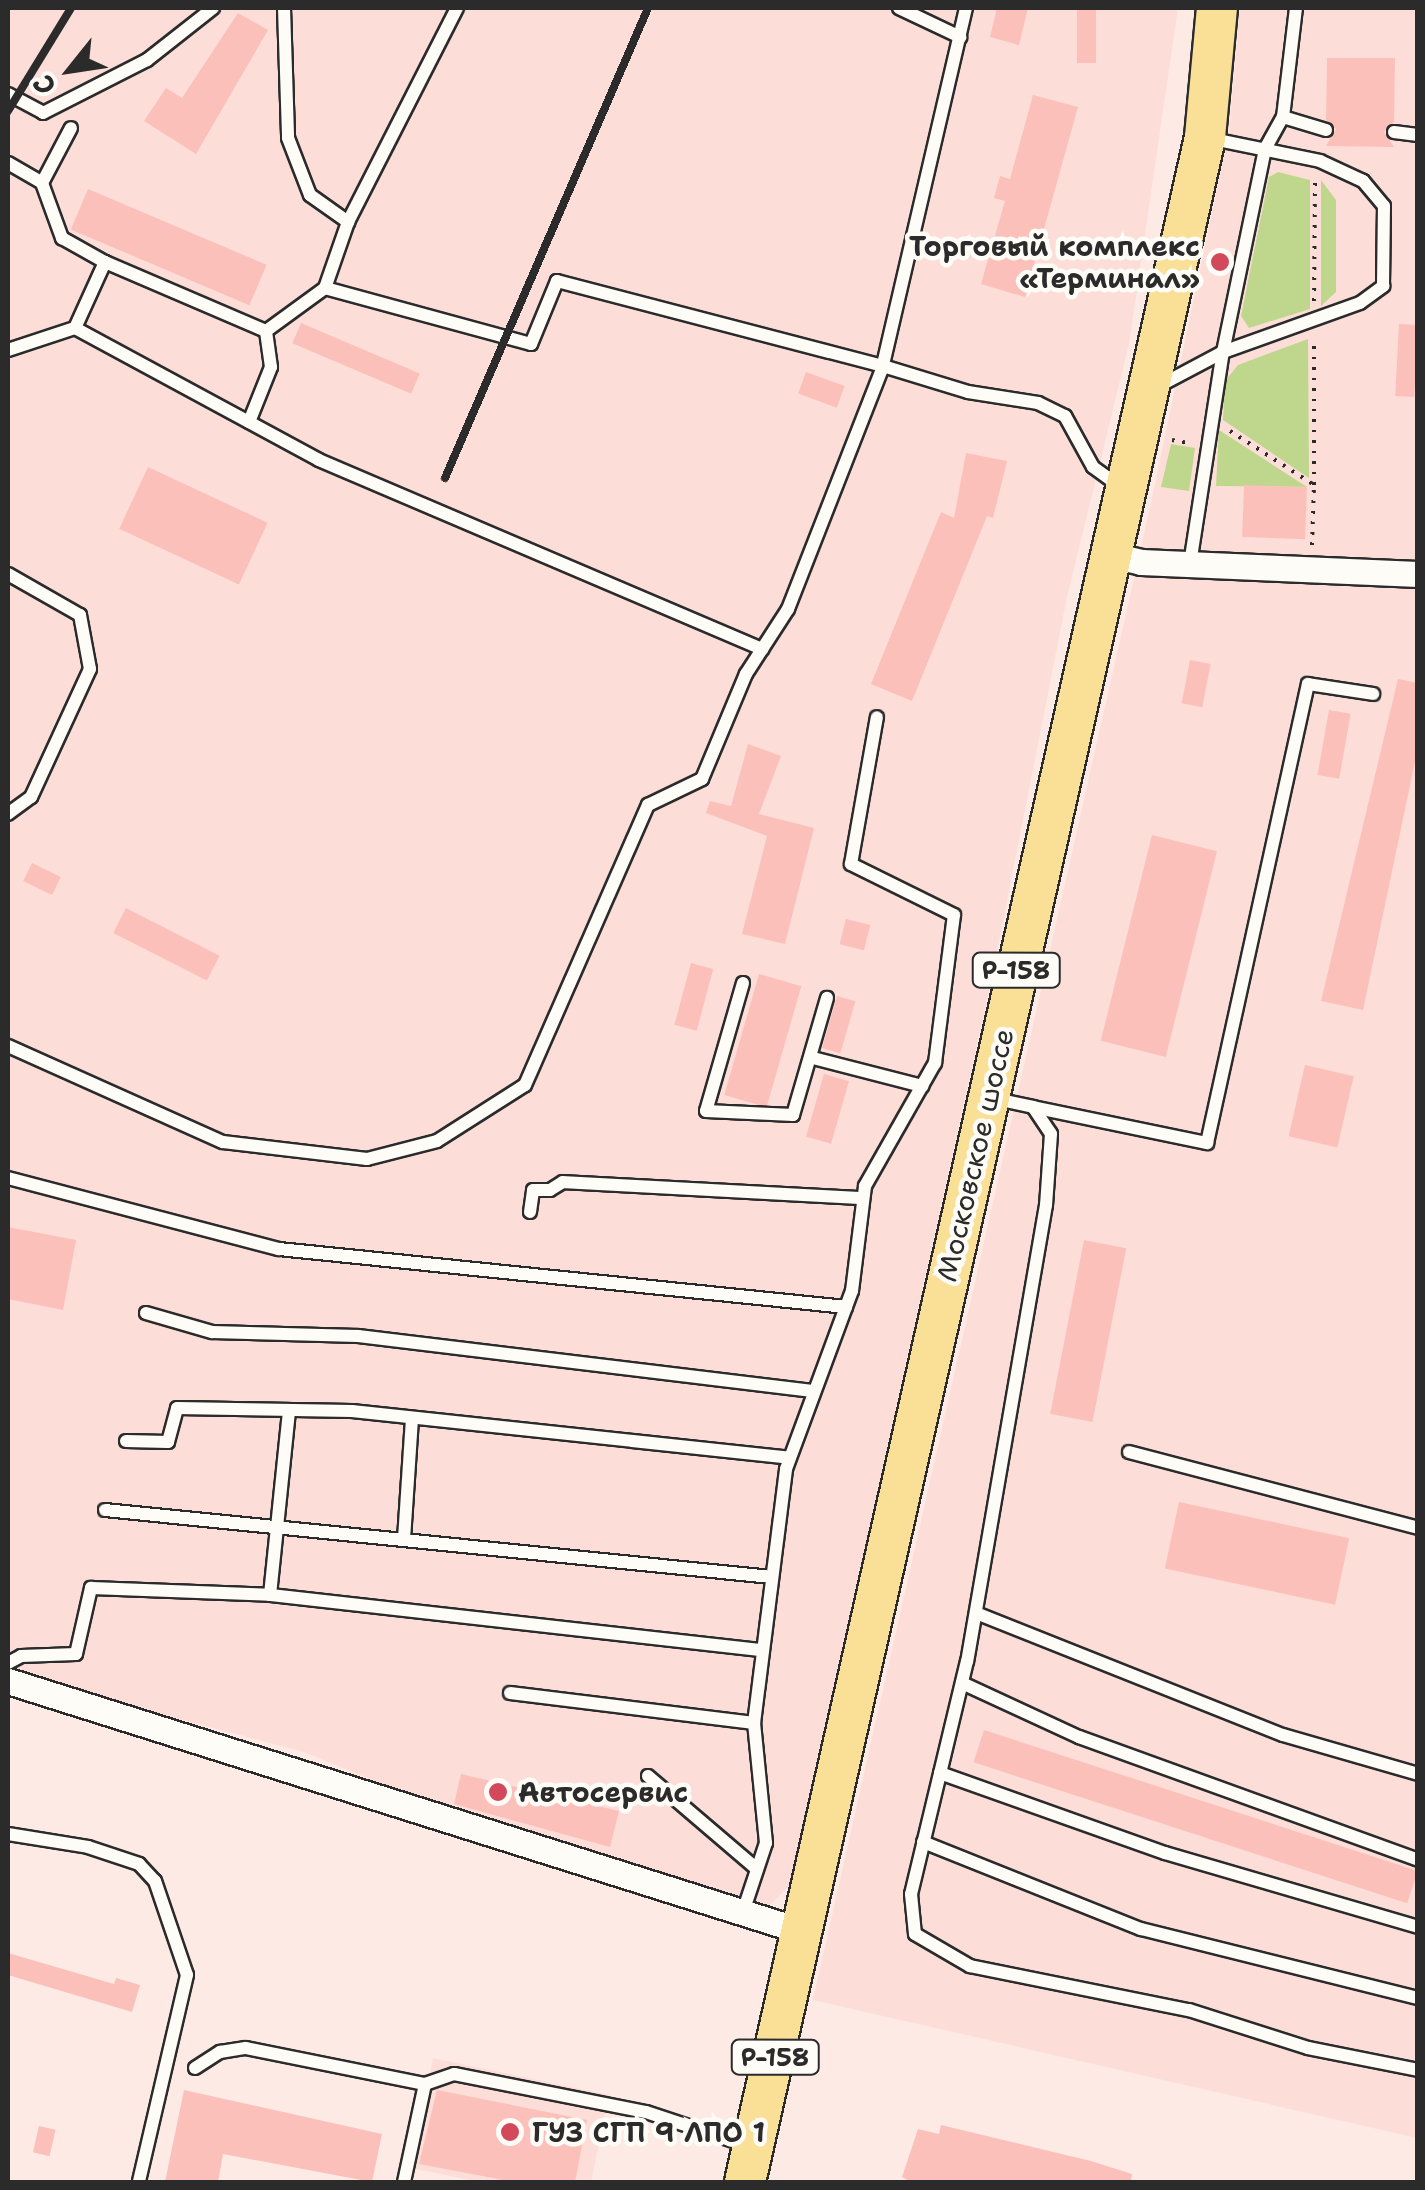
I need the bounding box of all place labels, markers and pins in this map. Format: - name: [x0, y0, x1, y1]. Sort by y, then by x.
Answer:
- place label: Торговый комплекс «Терминал»: [909, 229, 1200, 295]
- marker: Торговый комплекс «Терминал»: [1209, 251, 1231, 273]
- place label: Автосервис: [518, 1775, 688, 1809]
- marker: Автосервис: [487, 1781, 509, 1803]
- place label: ГУЗ СГП 9 ЛПО 1: [532, 2115, 765, 2149]
- marker: ГУЗ СГП 9 ЛПО 1: [497, 2119, 523, 2145]

